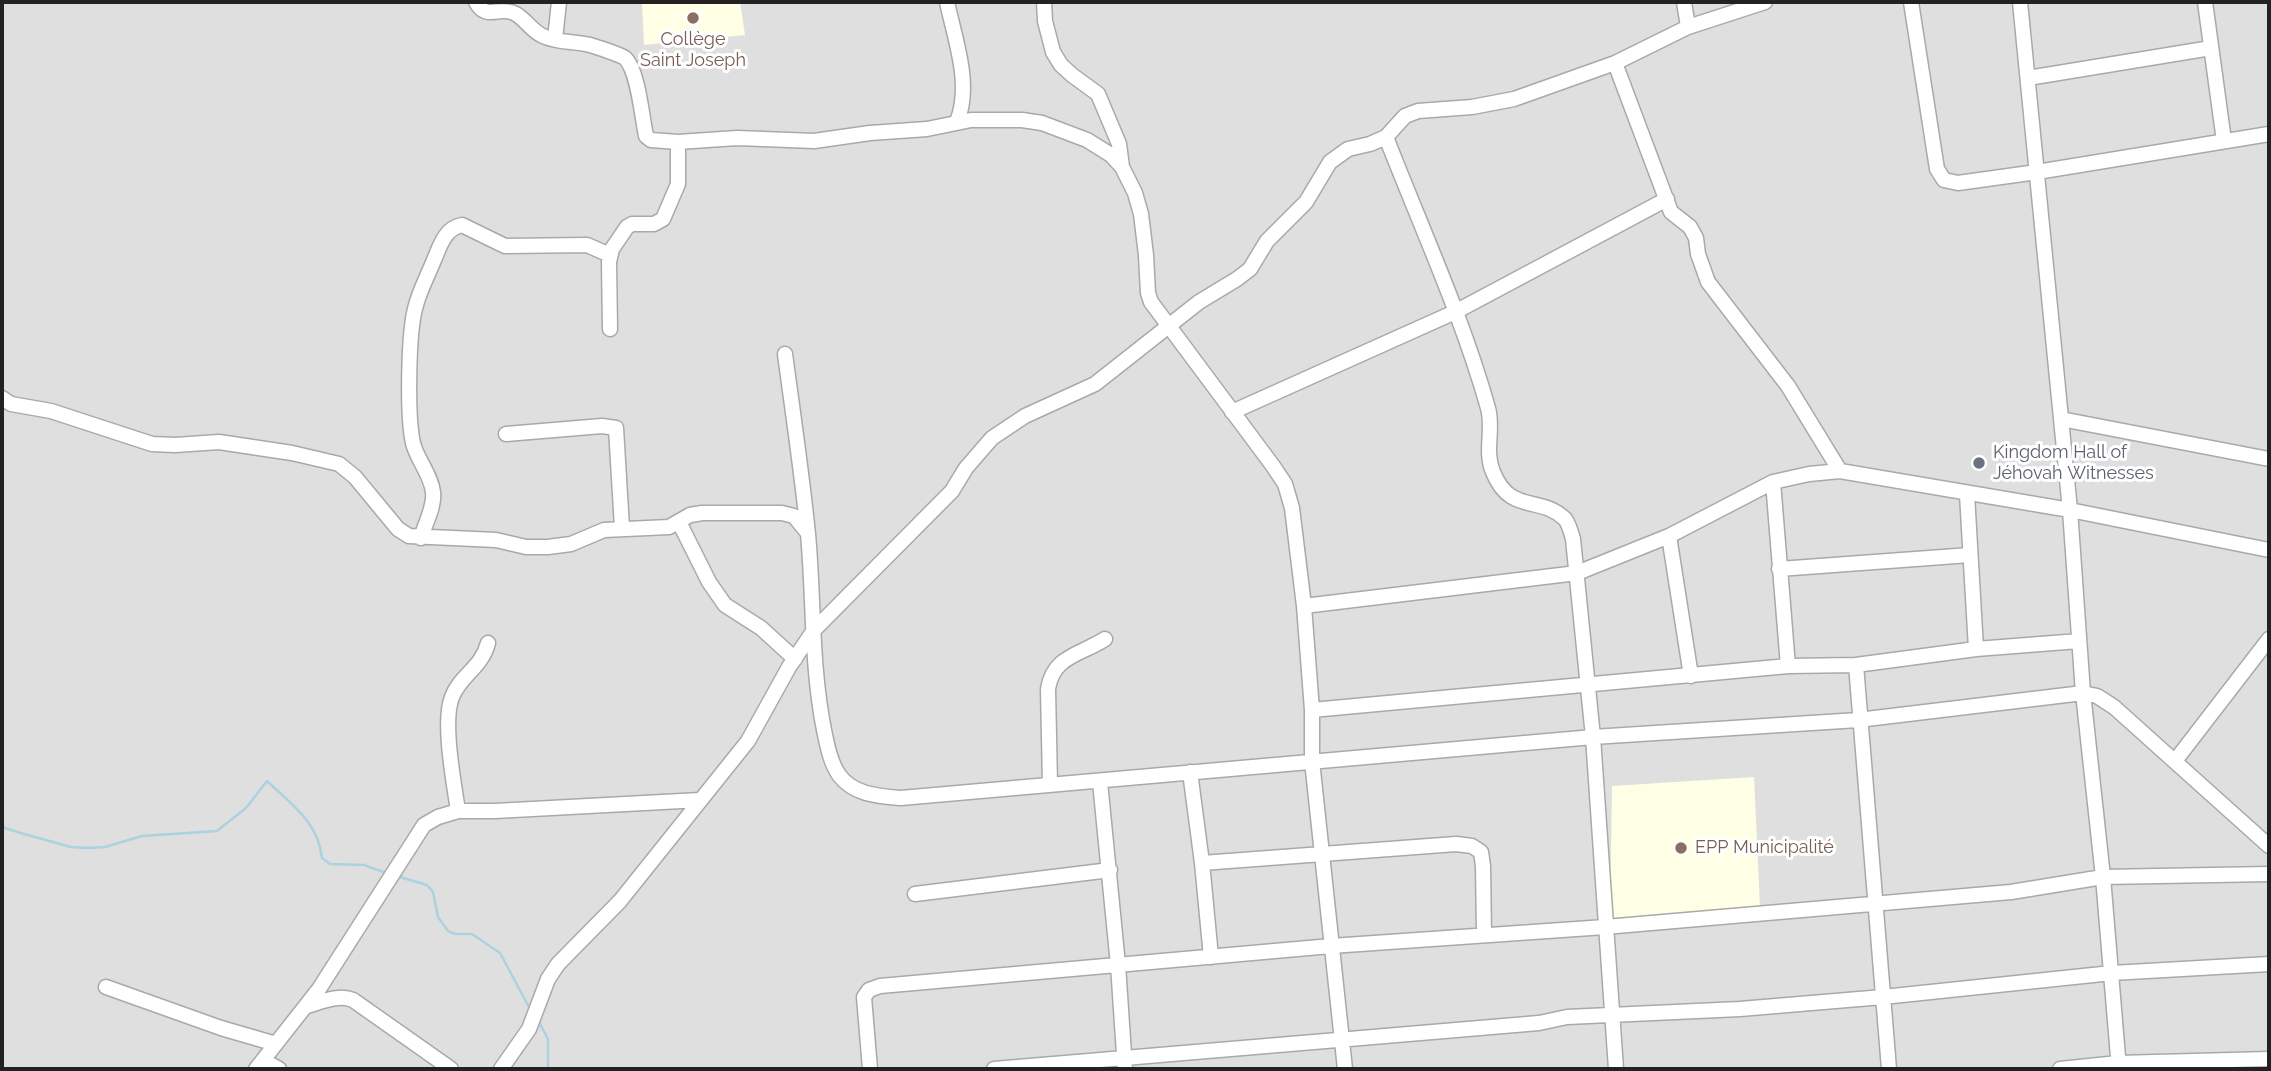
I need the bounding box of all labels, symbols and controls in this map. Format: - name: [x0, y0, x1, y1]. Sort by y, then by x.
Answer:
- marker: Collège Saint Joseph: [685, 10, 701, 26]
- place label: Collège Saint Joseph: [640, 29, 746, 72]
- place label: Kingdom Hall of Jéhovah Witnesses: [1993, 442, 2154, 484]
- marker: Kingdom Hall of Jéhovah Witnesses: [1971, 455, 1987, 471]
- place label: EPP Municipalité: [1695, 837, 1834, 859]
- marker: EPP Municipalité: [1673, 840, 1689, 856]

